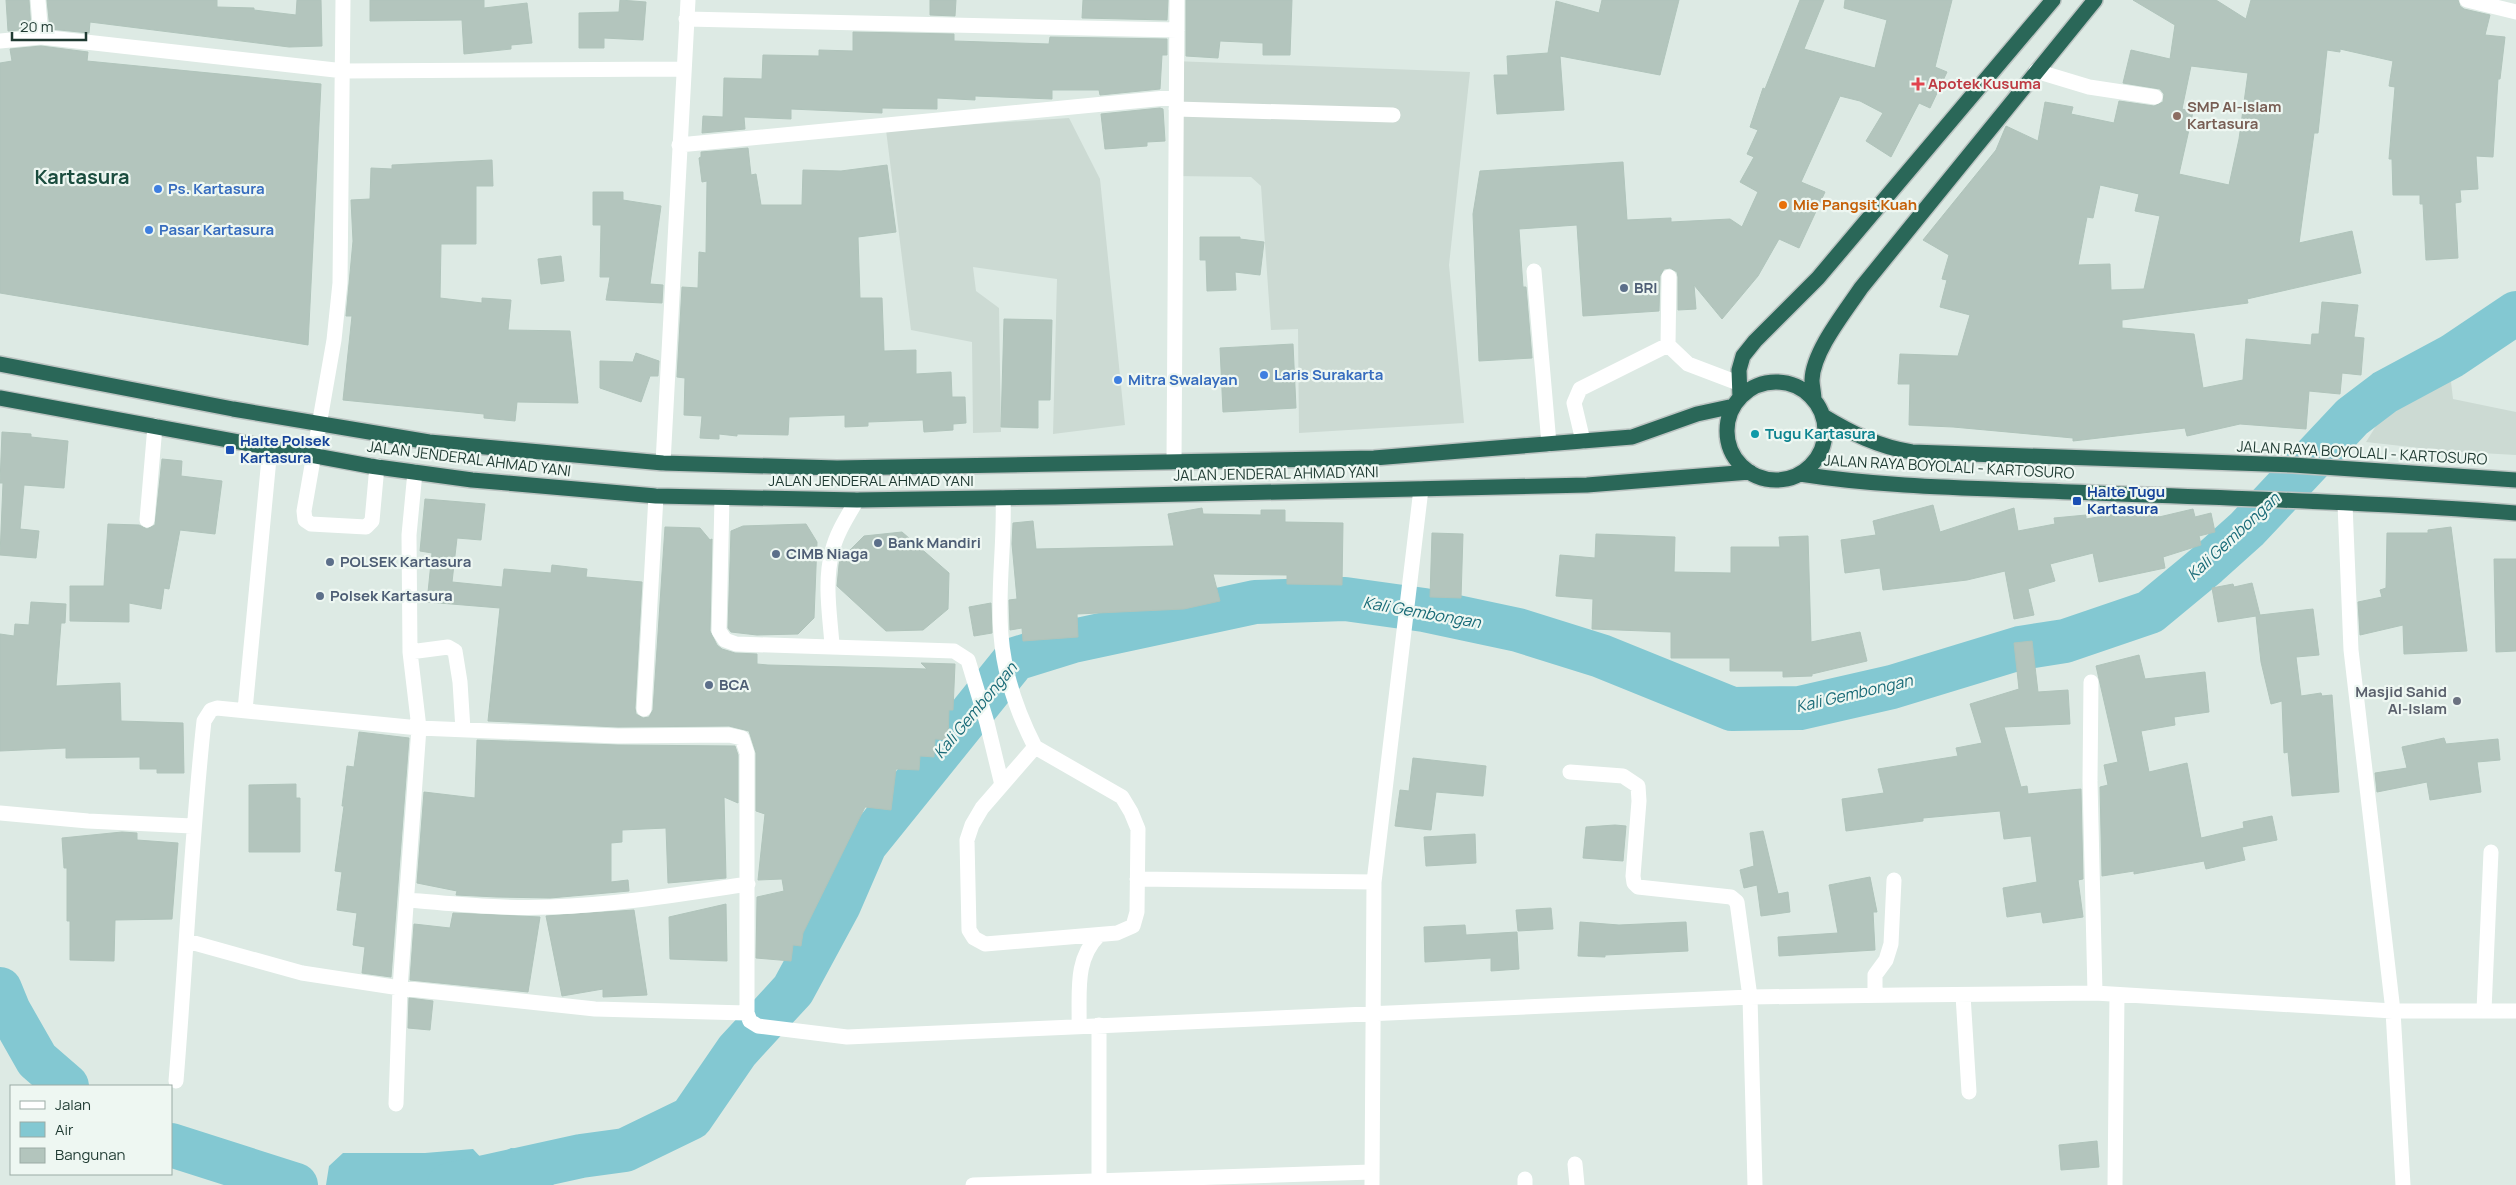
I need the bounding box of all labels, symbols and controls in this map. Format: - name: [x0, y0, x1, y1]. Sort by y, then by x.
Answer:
- scale bar: [12, 10, 86, 42]
- text: 20 m: [20, 16, 53, 37]
- place label: Apotek Kusuma: [1928, 73, 2041, 94]
- marker: Apotek Kusuma: [1912, 78, 1924, 90]
- place label: SMP Al-Islam Kartasura: [2187, 96, 2282, 134]
- marker: SMP Al-Islam Kartasura: [2171, 110, 2183, 122]
- district label: Kartasura: [34, 163, 130, 190]
- place label: Ps. Kartasura: [168, 178, 265, 199]
- marker: Ps. Kartasura: [152, 183, 164, 195]
- place label: Mie Pangsit Kuah: [1793, 194, 1917, 215]
- marker: Mie Pangsit Kuah: [1777, 199, 1789, 211]
- place label: Pasar Kartasura: [159, 219, 274, 240]
- marker: Pasar Kartasura: [143, 224, 155, 236]
- place label: BRI: [1634, 277, 1658, 298]
- marker: BRI: [1618, 282, 1630, 294]
- place label: Laris Surakarta: [1274, 364, 1383, 385]
- place label: Mitra Swalayan: [1128, 369, 1238, 390]
- marker: Laris Surakarta: [1258, 369, 1270, 381]
- marker: Mitra Swalayan: [1112, 374, 1124, 386]
- place label: Tugu Kartasura: [1765, 423, 1876, 444]
- marker: Tugu Kartasura: [1749, 428, 1761, 440]
- place label: Halte Polsek Kartasura: [240, 430, 331, 468]
- street label: JALAN RAYA BOYOLALI - KARTOSURO: [2236, 435, 2488, 470]
- street label: JALAN JENDERAL AHMAD YANI: [366, 436, 572, 481]
- marker: Halte Polsek Kartasura: [224, 444, 236, 456]
- street label: JALAN RAYA BOYOLALI - KARTOSURO: [1823, 449, 2075, 484]
- street label: JALAN JENDERAL AHMAD YANI: [1173, 461, 1379, 486]
- street label: JALAN JENDERAL AHMAD YANI: [768, 470, 974, 491]
- place label: Halte Tugu Kartasura: [2087, 481, 2165, 519]
- water label: Kali Gembongan: [2182, 487, 2284, 585]
- marker: Halte Tugu Kartasura: [2071, 495, 2083, 507]
- place label: Bank Mandiri: [888, 532, 981, 553]
- marker: Bank Mandiri: [872, 537, 884, 549]
- place label: CIMB Niaga: [786, 543, 868, 564]
- marker: CIMB Niaga: [770, 548, 782, 560]
- place label: POLSEK Kartasura: [340, 551, 471, 572]
- marker: POLSEK Kartasura: [324, 556, 336, 568]
- place label: Polsek Kartasura: [330, 585, 453, 606]
- marker: Polsek Kartasura: [314, 590, 326, 602]
- water label: Kali Gembongan: [1361, 591, 1483, 633]
- water label: Kali Gembongan: [928, 657, 1022, 763]
- water label: Kali Gembongan: [1793, 669, 1915, 717]
- place label: BCA: [719, 674, 749, 695]
- marker: BCA: [703, 679, 715, 691]
- place label: Masjid Sahid Al-Islam: [2355, 681, 2447, 719]
- marker: Masjid Sahid Al-Islam: [2451, 695, 2463, 707]
- legend: [10, 1085, 172, 1175]
- text: Jalan: [55, 1094, 91, 1115]
- text: Air: [55, 1119, 74, 1140]
- text: Bangunan: [55, 1144, 125, 1165]

